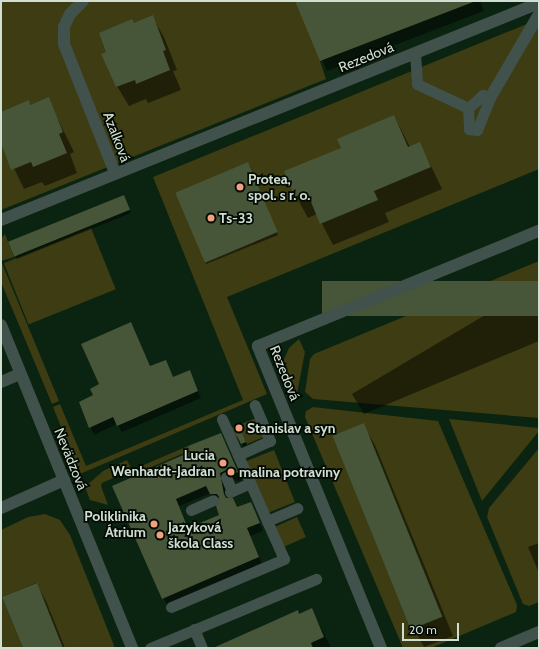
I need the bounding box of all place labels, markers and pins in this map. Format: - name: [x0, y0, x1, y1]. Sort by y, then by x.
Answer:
- place label: Protea, spol. s r. o.: [248, 171, 310, 204]
- marker: Protea, spol. s r. o.: [235, 182, 245, 192]
- place label: Ts-33: [219, 210, 253, 226]
- marker: Ts-33: [206, 213, 216, 223]
- place label: Stanislav a syn: [247, 420, 336, 436]
- marker: Stanislav a syn: [234, 423, 244, 433]
- place label: Lucia Wenhardt-Jadran: [111, 447, 215, 480]
- marker: Lucia Wenhardt-Jadran: [218, 458, 228, 468]
- place label: malina potraviny: [239, 464, 340, 480]
- marker: malina potraviny: [226, 467, 236, 477]
- place label: Poliklinika Átrium: [84, 508, 146, 540]
- marker: Poliklinika Átrium: [149, 519, 159, 529]
- place label: Jazyková škola Class: [168, 519, 233, 552]
- marker: Jazyková škola Class: [155, 530, 165, 540]

